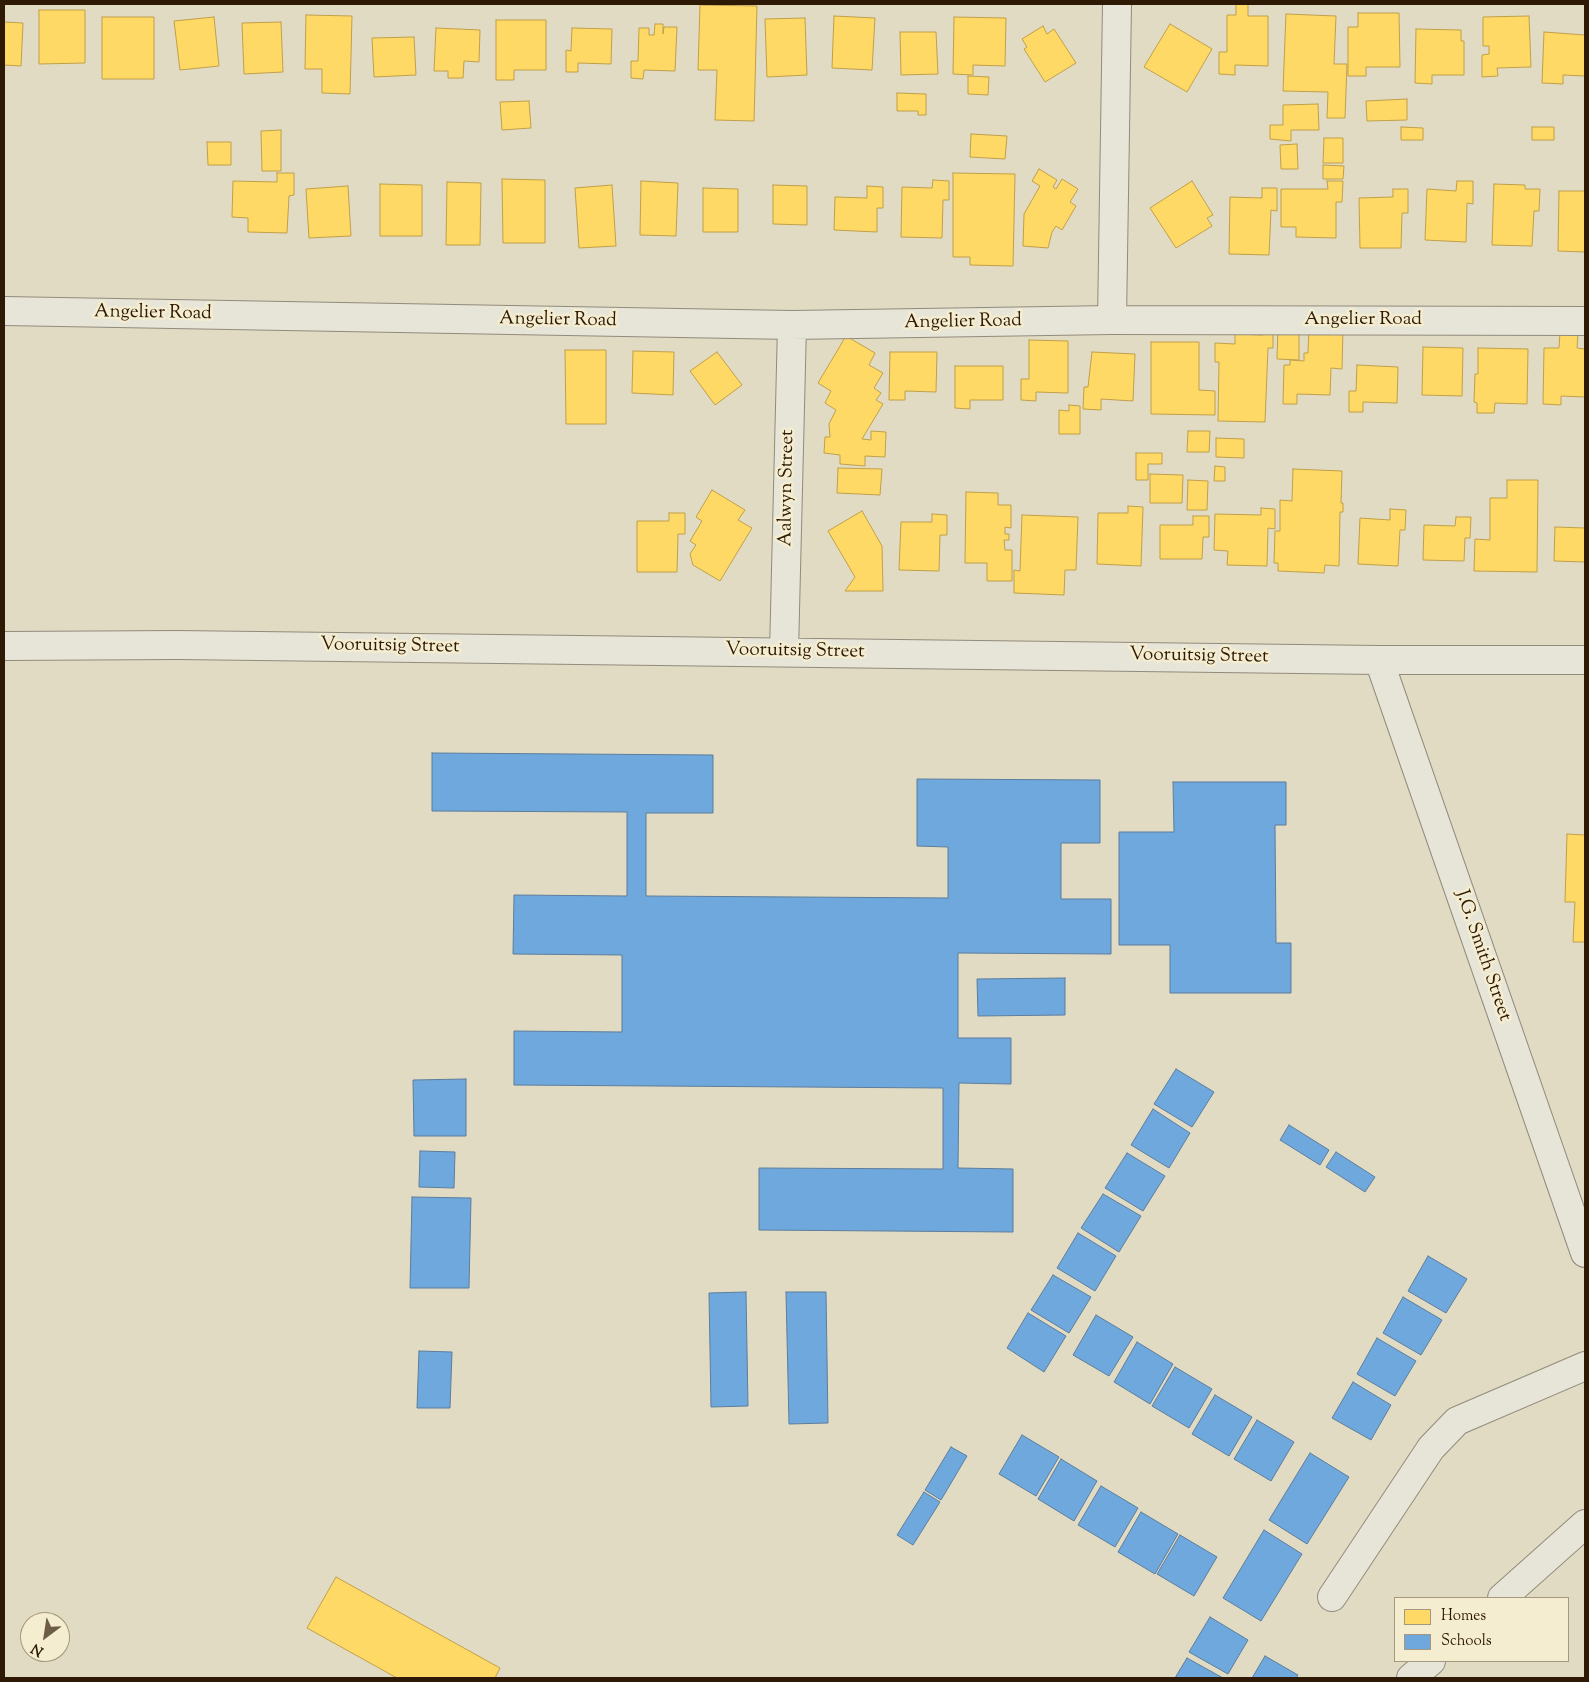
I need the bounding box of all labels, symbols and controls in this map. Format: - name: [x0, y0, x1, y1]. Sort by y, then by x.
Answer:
- street label: Angelier Road: [94, 302, 212, 326]
- street label: Angelier Road: [499, 309, 617, 333]
- street label: Angelier Road: [1304, 310, 1422, 332]
- street label: Angelier Road: [904, 311, 1022, 335]
- street label: Aalwyn Street: [776, 429, 800, 547]
- street label: Vooruitsig Street: [320, 634, 460, 660]
- street label: Vooruitsig Street: [725, 639, 865, 665]
- street label: Vooruitsig Street: [1129, 644, 1269, 670]
- street label: J.G. Smith Street: [1449, 887, 1515, 1025]
- legend: [1394, 1597, 1569, 1662]
- text: Homes: [1441, 1606, 1486, 1627]
- north arrow: [20, 1612, 70, 1662]
- text: Schools: [1441, 1631, 1492, 1652]
- text: N: [28, 1638, 48, 1660]

